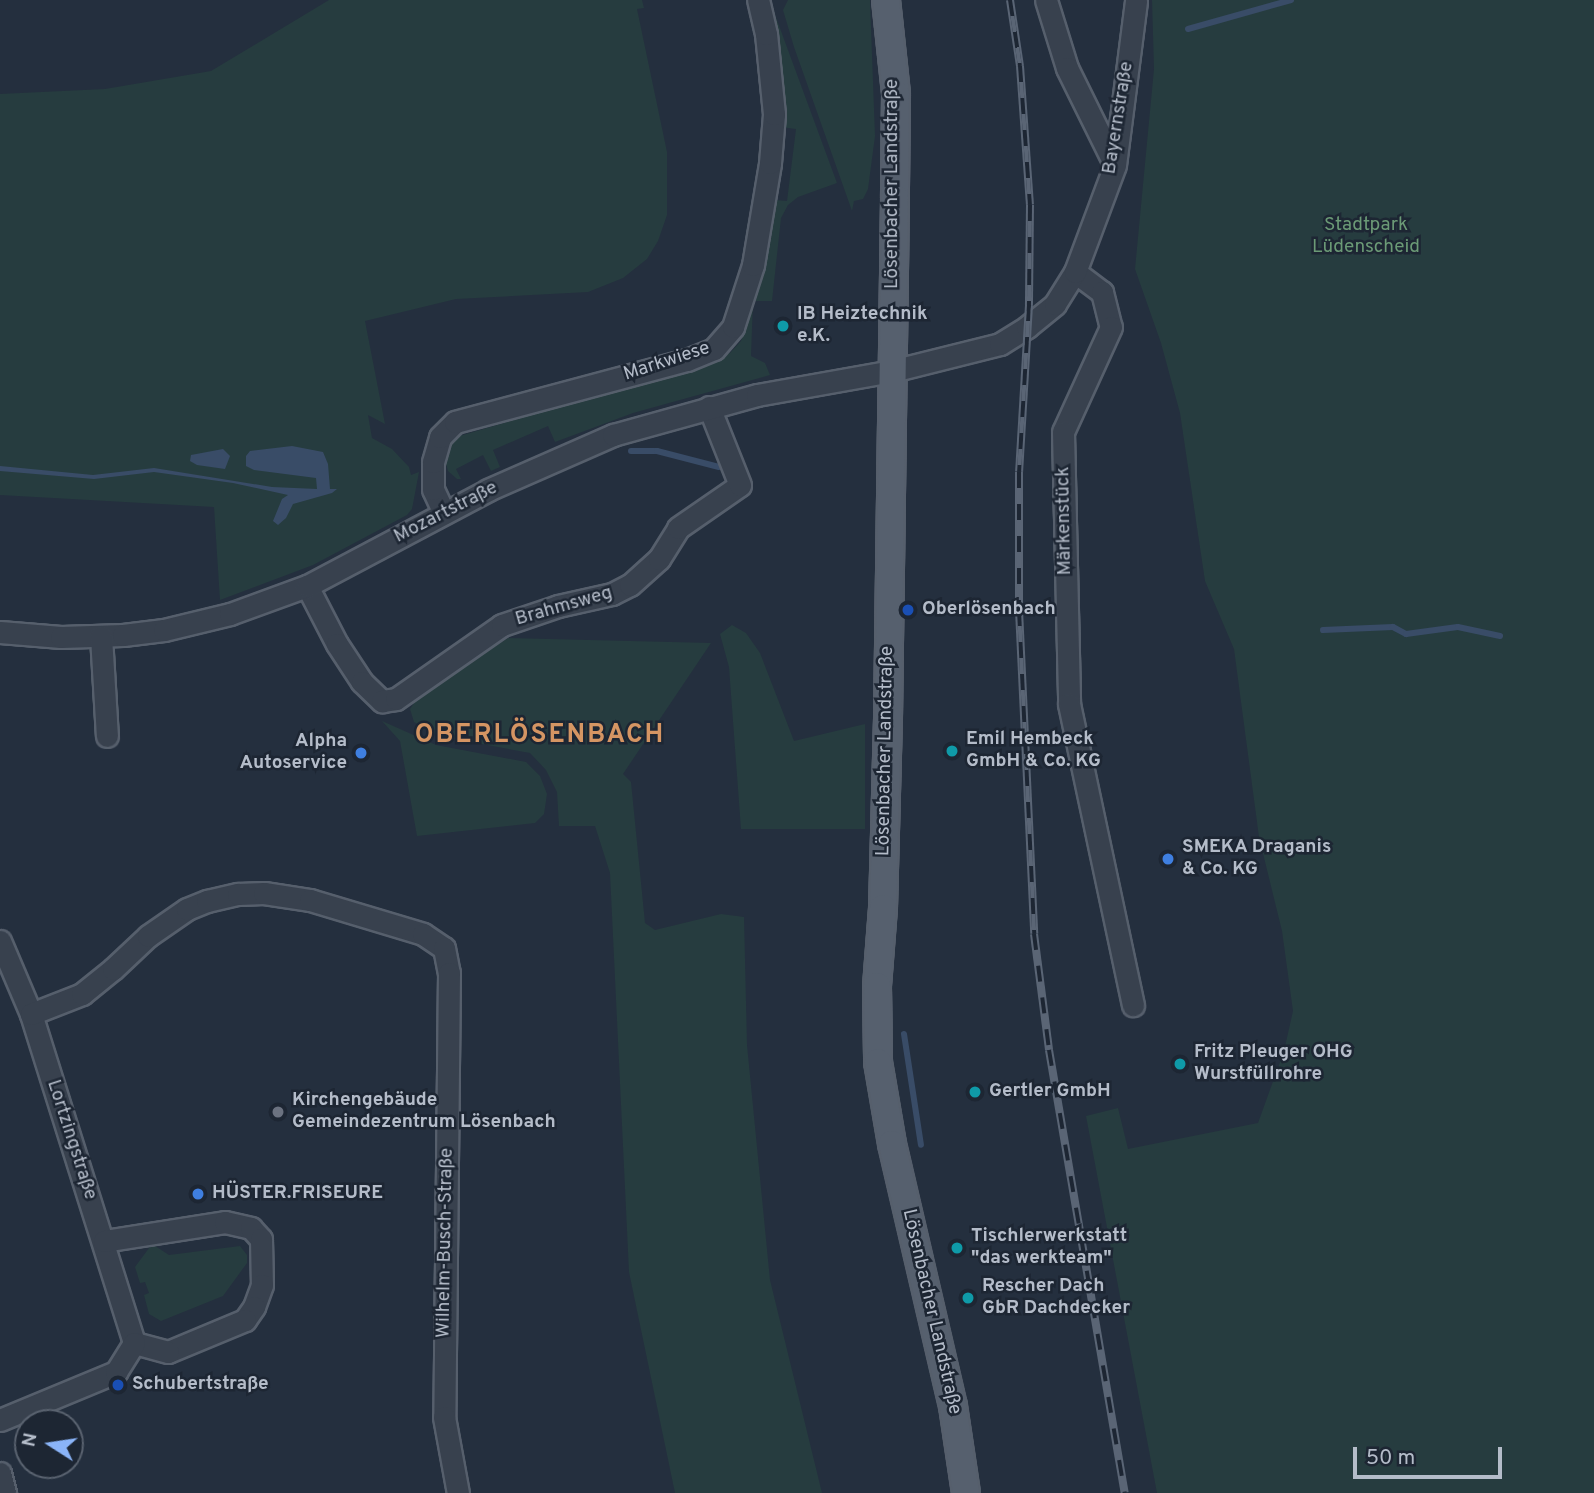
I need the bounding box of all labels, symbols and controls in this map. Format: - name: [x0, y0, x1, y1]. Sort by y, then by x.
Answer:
- street label: Bayernstraße: [1099, 60, 1139, 176]
- street label: Lösenbacher Landstraße: [882, 79, 904, 289]
- park label: Stadtpark Lüdenscheid: [1312, 215, 1420, 259]
- place label: IB Heiztechnik e.K.: [797, 304, 928, 348]
- marker: IB Heiztechnik e.K.: [775, 318, 791, 334]
- street label: Markwiese: [621, 337, 713, 387]
- street label: Märkenstück: [1053, 466, 1077, 576]
- street label: Mozartstraße: [390, 477, 502, 549]
- street label: Brahmsweg: [513, 582, 615, 632]
- place label: Oberlösenbach: [922, 599, 1056, 621]
- marker: Oberlösenbach: [900, 602, 916, 618]
- street label: Lösenbacher Landstraße: [873, 646, 899, 856]
- district label: OBERLÖSENBACH: [416, 720, 664, 752]
- place label: Emil Hembeck GmbH & Co. KG: [966, 729, 1101, 773]
- place label: Alpha Autoservice: [239, 731, 347, 775]
- marker: Emil Hembeck GmbH & Co. KG: [944, 743, 960, 759]
- marker: Alpha Autoservice: [353, 745, 369, 761]
- place label: SMEKA Draganis & Co. KG: [1182, 837, 1332, 881]
- marker: SMEKA Draganis & Co. KG: [1160, 851, 1176, 867]
- place label: Fritz Pleuger OHG Wurstfüllrohre: [1194, 1042, 1353, 1086]
- marker: Fritz Pleuger OHG Wurstfüllrohre: [1172, 1056, 1188, 1072]
- street label: Lortzingstraße: [41, 1077, 101, 1203]
- place label: Gertler GmbH: [989, 1081, 1111, 1103]
- marker: Gertler GmbH: [967, 1084, 983, 1100]
- place label: Kirchengebäude Gemeindezentrum Lösenbach: [292, 1090, 556, 1134]
- marker: Kirchengebäude Gemeindezentrum Lösenbach: [270, 1104, 286, 1120]
- street label: Wilhelm-Busch-Straße: [433, 1148, 459, 1338]
- place label: HÜSTER.FRISEURE: [212, 1183, 383, 1205]
- marker: HÜSTER.FRISEURE: [190, 1186, 206, 1202]
- street label: Lösenbacher Landstraße: [896, 1207, 966, 1417]
- place label: Tischlerwerkstatt "das werkteam": [971, 1226, 1127, 1270]
- marker: Tischlerwerkstatt "das werkteam": [949, 1240, 965, 1256]
- place label: Rescher Dach GbR Dachdecker: [982, 1276, 1130, 1320]
- marker: Rescher Dach GbR Dachdecker: [960, 1290, 976, 1306]
- place label: Schubertstraße: [132, 1374, 269, 1396]
- marker: Schubertstraße: [110, 1377, 126, 1393]
- north arrow: [14, 1409, 84, 1479]
- text: N: [17, 1431, 44, 1449]
- scale bar: [1356, 1434, 1505, 1478]
- text: 50 m: [1366, 1445, 1415, 1472]

